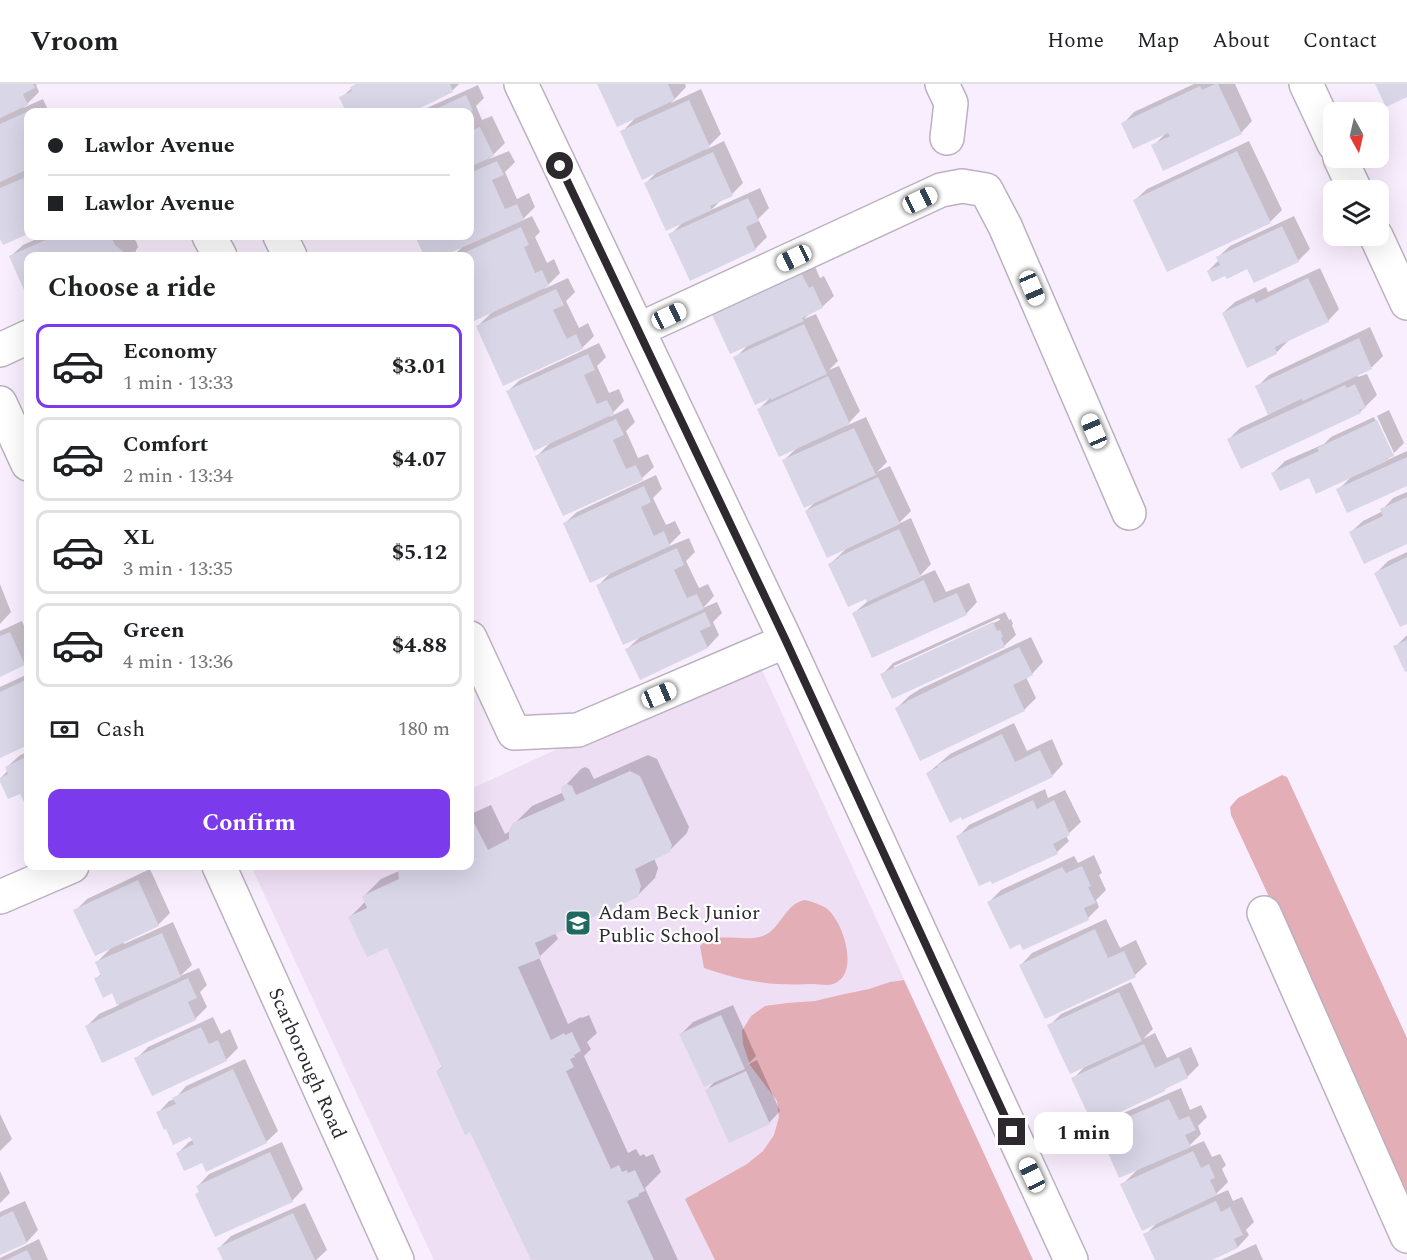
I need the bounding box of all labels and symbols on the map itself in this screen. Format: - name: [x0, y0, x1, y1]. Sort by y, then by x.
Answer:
- north arrow: [1323, 102, 1389, 168]
- route start: [546, 152, 573, 179]
- car: [900, 184, 940, 216]
- car: [774, 242, 814, 274]
- car: [1017, 268, 1047, 308]
- car: [649, 300, 689, 332]
- car: [1079, 411, 1109, 451]
- car: [639, 680, 679, 710]
- place label: Adam Beck Junior Public School: [598, 898, 760, 951]
- school or university icon: Adam Beck Junior Public School: [563, 908, 593, 938]
- street label: Scarborough Road: [260, 983, 354, 1144]
- callout: 1 min: [1033, 1111, 1132, 1153]
- route end: [998, 1118, 1025, 1145]
- car: [1016, 1155, 1048, 1195]

